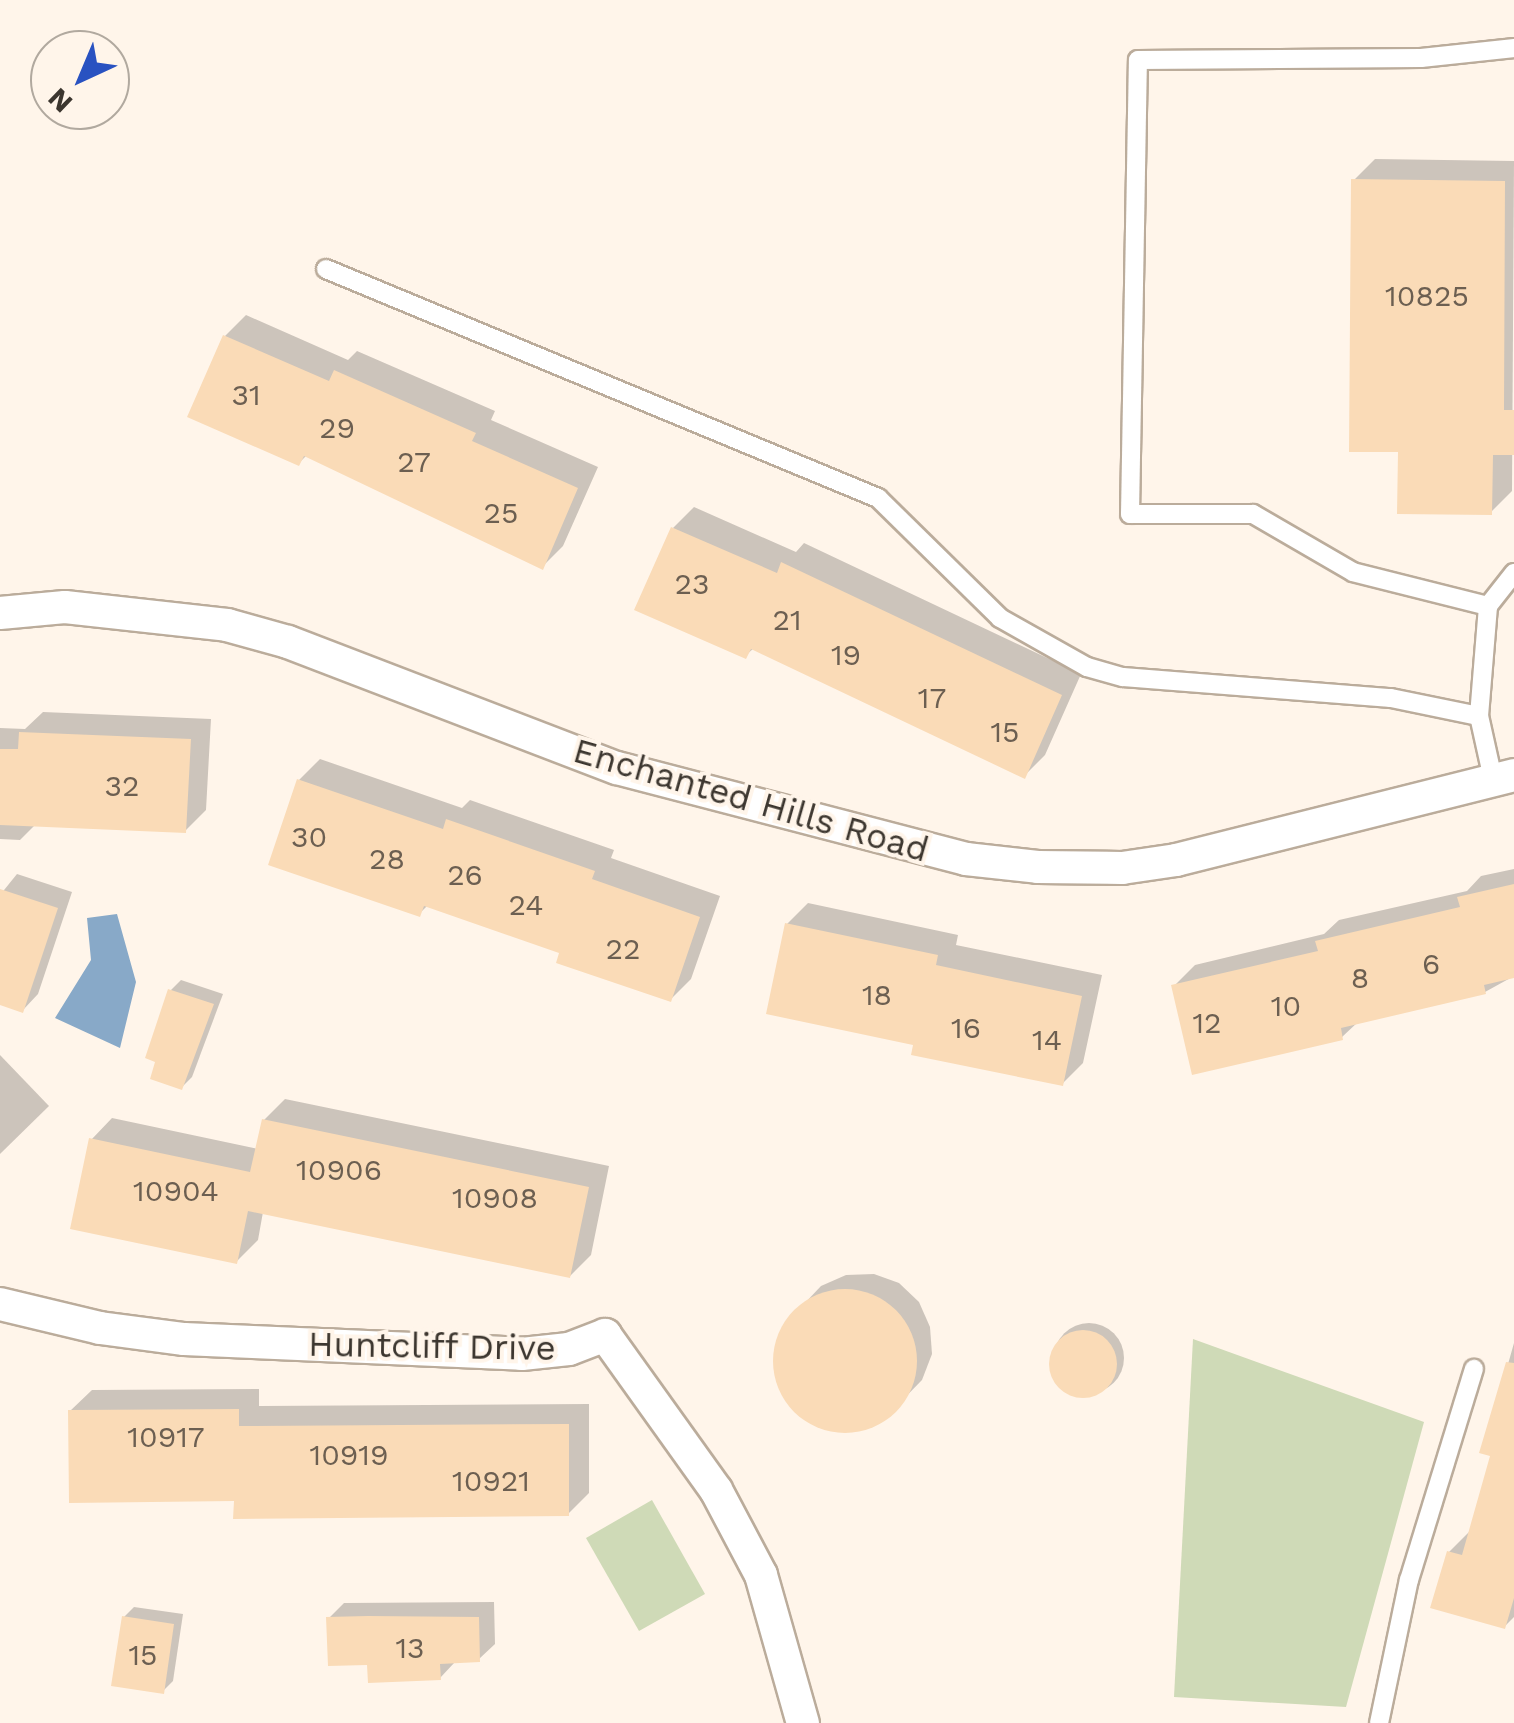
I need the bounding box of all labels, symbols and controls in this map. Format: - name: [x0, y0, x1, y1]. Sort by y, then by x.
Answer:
- north arrow: [30, 30, 130, 130]
- text: N: [41, 81, 79, 120]
- house number: 10825: [1385, 278, 1469, 314]
- house number: 31: [231, 377, 261, 413]
- house number: 29: [319, 410, 355, 446]
- house number: 27: [397, 444, 431, 480]
- house number: 25: [484, 495, 518, 531]
- house number: 23: [675, 566, 709, 602]
- house number: 21: [772, 602, 802, 638]
- house number: 19: [831, 637, 861, 673]
- house number: 17: [918, 680, 946, 716]
- house number: 15: [990, 714, 1020, 750]
- street label: Enchanted Hills Road: [569, 729, 933, 871]
- house number: 32: [105, 768, 139, 804]
- house number: 30: [291, 819, 327, 855]
- house number: 28: [369, 841, 405, 877]
- house number: 26: [447, 857, 483, 893]
- house number: 24: [509, 887, 543, 923]
- house number: 22: [606, 931, 640, 967]
- house number: 6: [1422, 946, 1440, 982]
- house number: 8: [1351, 960, 1369, 996]
- house number: 18: [862, 977, 892, 1013]
- house number: 10: [1271, 988, 1301, 1024]
- house number: 12: [1192, 1005, 1222, 1041]
- house number: 16: [951, 1010, 981, 1046]
- house number: 14: [1032, 1022, 1062, 1058]
- house number: 10906: [296, 1152, 382, 1188]
- house number: 10904: [133, 1173, 219, 1209]
- house number: 10908: [452, 1180, 538, 1216]
- street label: Huntcliff Drive: [307, 1323, 557, 1369]
- house number: 10917: [127, 1419, 205, 1455]
- house number: 10919: [309, 1437, 389, 1473]
- house number: 10921: [452, 1463, 530, 1499]
- house number: 13: [395, 1630, 425, 1666]
- house number: 15: [128, 1637, 158, 1673]

